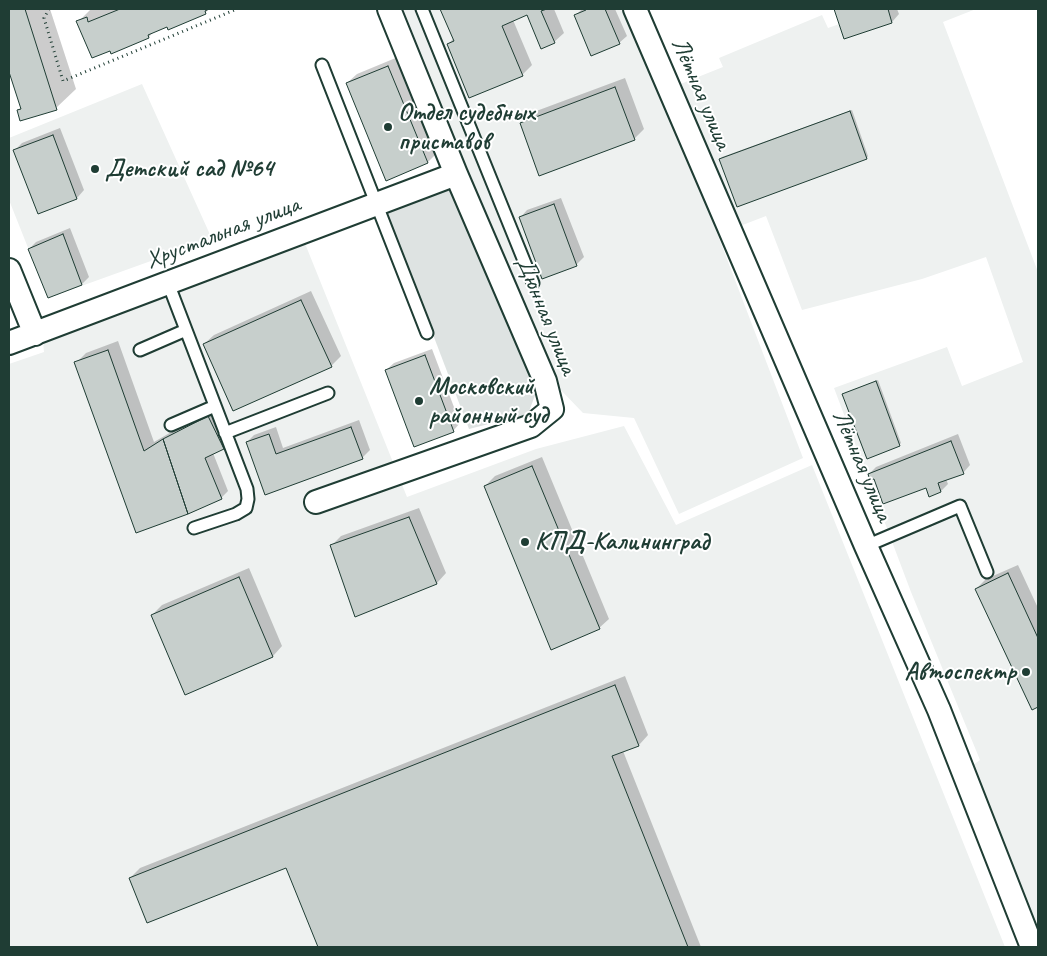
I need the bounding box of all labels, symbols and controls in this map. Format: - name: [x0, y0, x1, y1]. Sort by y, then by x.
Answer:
- street label: Лётная улица: [664, 34, 738, 154]
- place label: Отдел судебных приставов: [398, 98, 534, 157]
- marker: Отдел судебных приставов: [382, 121, 394, 133]
- place label: Детский сад №64: [105, 154, 273, 184]
- marker: Детский сад №64: [89, 163, 101, 175]
- street label: Хрустальная улица: [142, 190, 304, 276]
- street label: Дюнная улица: [509, 253, 583, 379]
- place label: Московский районный суд: [429, 372, 548, 431]
- marker: Московский районный суд: [413, 395, 425, 407]
- street label: Лётная улица: [825, 406, 899, 526]
- place label: КПД-Калининград: [535, 527, 709, 557]
- marker: КПД-Калининград: [519, 536, 531, 548]
- place label: Автоспектр: [904, 657, 1016, 687]
- marker: Автоспектр: [1020, 666, 1032, 678]

